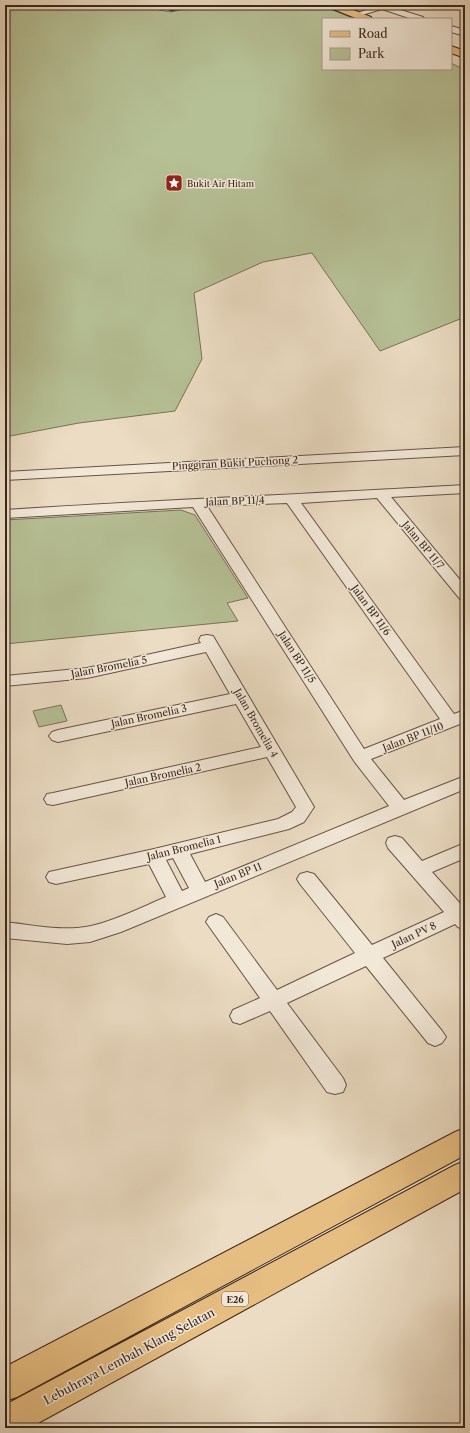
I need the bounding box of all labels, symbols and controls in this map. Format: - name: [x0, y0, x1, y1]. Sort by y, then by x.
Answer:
- legend: [322, 18, 452, 70]
- text: Road: [358, 26, 388, 41]
- text: Park: [358, 46, 385, 61]
- place icon: Bukit Air Hitam: [164, 173, 184, 193]
- place label: Bukit Air Hitam: [187, 178, 255, 189]
- street label: Pinggiran Bukit Puchong 2: [172, 453, 299, 473]
- street label: Jalan BP 11/4: [203, 493, 265, 509]
- street label: Jalan BP 11/7: [398, 517, 447, 572]
- street label: Jalan BP 11/6: [347, 580, 394, 638]
- street label: Jalan BP 11/5: [274, 627, 319, 685]
- street label: Jalan Bromelia 5: [68, 653, 148, 681]
- street label: Jalan Bromelia 4: [230, 684, 281, 760]
- street label: Jalan Bromelia 3: [108, 702, 188, 731]
- street label: Jalan BP 11/10: [379, 719, 445, 755]
- street label: Jalan Bromelia 2: [122, 761, 203, 790]
- street label: Jalan Bromelia 1: [144, 832, 223, 864]
- street label: Jalan BP 11: [210, 859, 264, 891]
- street label: Jalan PV 8: [388, 919, 438, 952]
- road number: E26: [222, 1292, 248, 1306]
- street label: Lebuhraya Lembah Klang Selatan: [41, 1304, 218, 1408]

